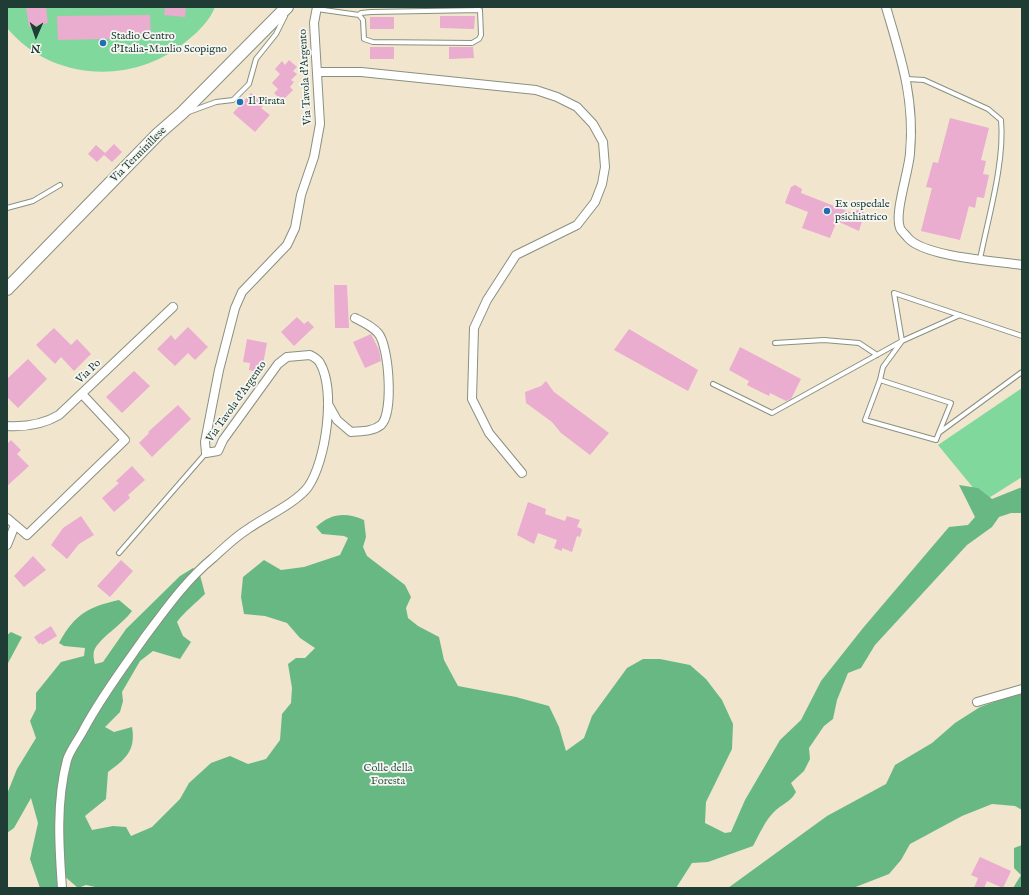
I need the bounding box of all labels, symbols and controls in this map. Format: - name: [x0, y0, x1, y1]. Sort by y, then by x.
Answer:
- north arrow: [16, 16, 56, 56]
- street label: Via Tavola d'Argento: [297, 29, 315, 125]
- place label: Stadio Centro d'Italia-Manlio Scopigno: [111, 30, 227, 56]
- marker: Stadio Centro d'Italia-Manlio Scopigno: [98, 38, 108, 48]
- text: N: [31, 41, 41, 55]
- place label: Il Pirata: [248, 95, 285, 109]
- marker: Il Pirata: [235, 97, 245, 107]
- street label: Via Terminillese: [108, 124, 170, 186]
- place label: Ex ospedale psichiatrico: [835, 198, 890, 224]
- marker: Ex ospedale psichiatrico: [822, 206, 832, 216]
- street label: Via Po: [74, 357, 104, 387]
- street label: Via Tavola d'Argento: [204, 359, 270, 445]
- park label: Colle della Foresta: [364, 762, 412, 788]

